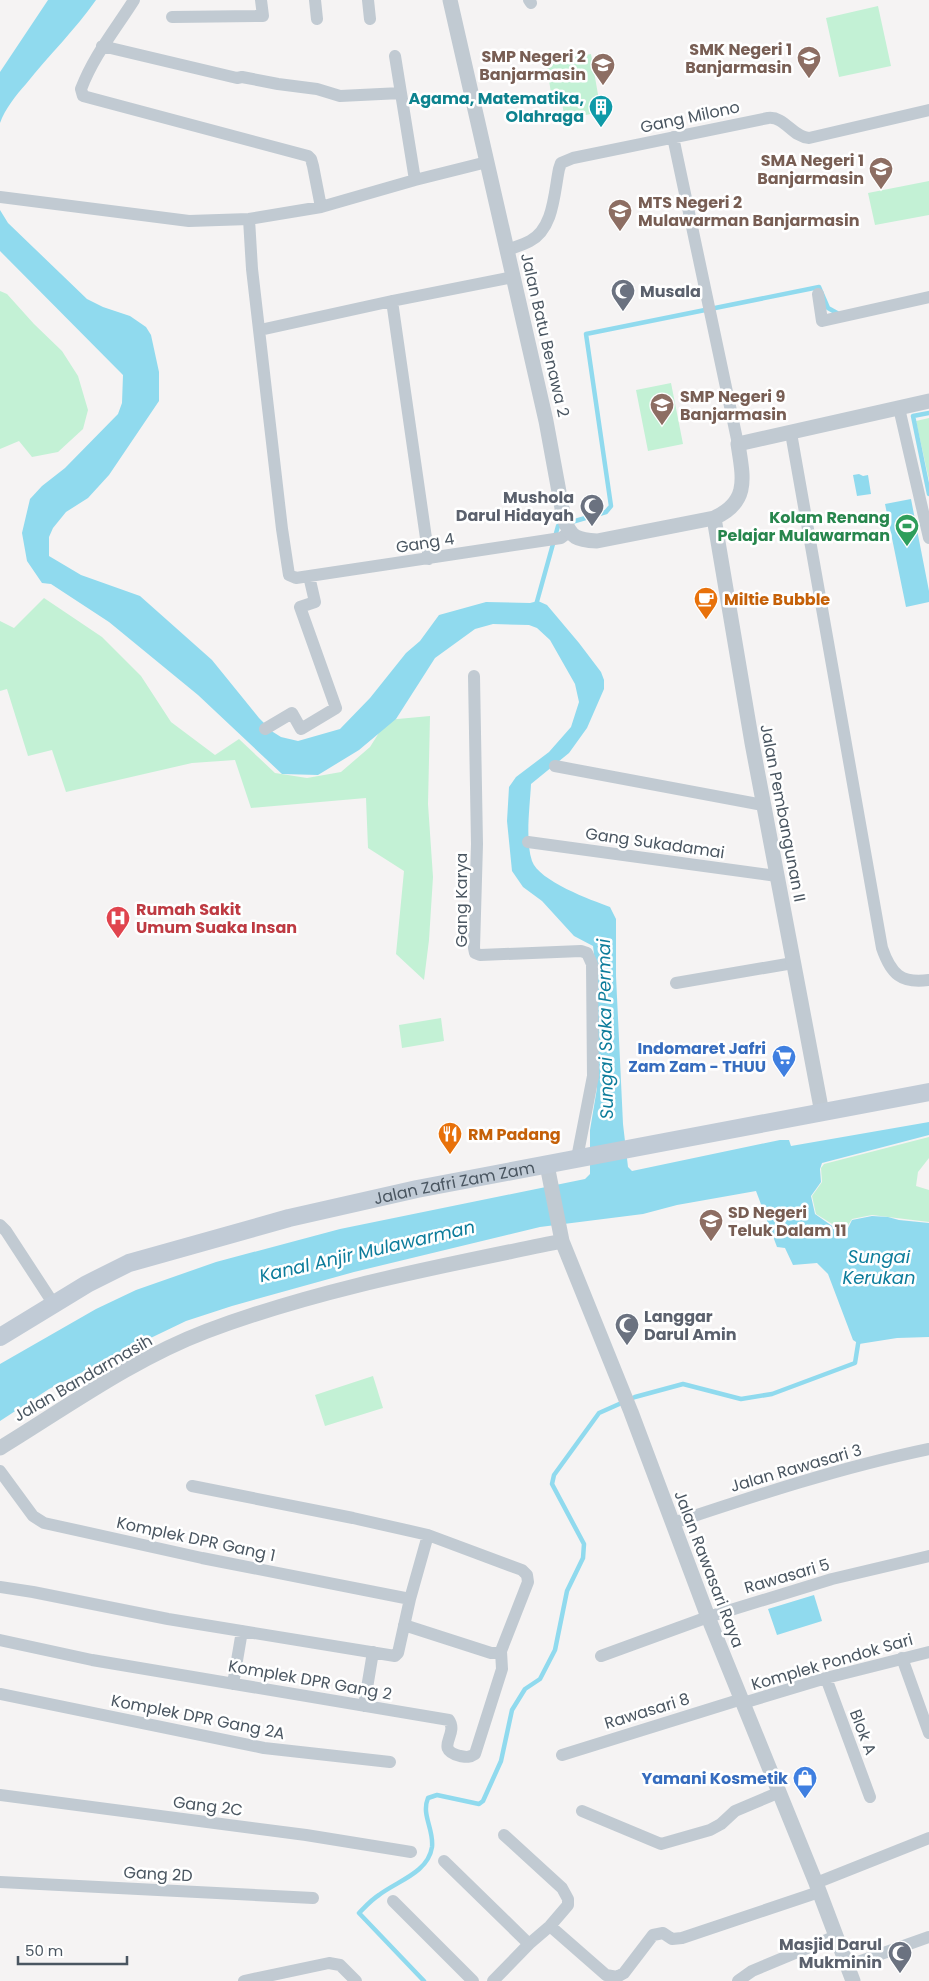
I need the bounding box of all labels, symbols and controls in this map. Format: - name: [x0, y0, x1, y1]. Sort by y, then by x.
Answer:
- place label: SMK Negeri 1 Banjarmasin: [685, 38, 792, 79]
- place label: SMP Negeri 2 Banjarmasin: [479, 45, 586, 86]
- school or university icon: SMK Negeri 1 Banjarmasin: [796, 45, 822, 79]
- school or university icon: SMP Negeri 2 Banjarmasin: [590, 52, 616, 86]
- place label: Agama, Matematika, Olahraga: [408, 87, 584, 128]
- building icon: Agama, Matematika, Olahraga: [588, 94, 614, 128]
- street label: Gang Milono: [638, 95, 742, 139]
- place label: SMA Negeri 1 Banjarmasin: [757, 149, 864, 190]
- school or university icon: SMA Negeri 1 Banjarmasin: [868, 156, 894, 190]
- place label: MTS Negeri 2 Mulawarman Banjarmasin: [638, 191, 859, 232]
- school or university icon: MTS Negeri 2 Mulawarman Banjarmasin: [607, 198, 633, 232]
- street label: Jalan Batu Benawa 2: [515, 251, 575, 419]
- mosque icon: Musala: [610, 278, 636, 312]
- place label: Musala: [640, 280, 701, 303]
- place label: SMP Negeri 9 Banjarmasin: [680, 385, 787, 426]
- school or university icon: SMP Negeri 9 Banjarmasin: [649, 392, 675, 426]
- place label: Mushola Darul Hidayah: [456, 486, 574, 527]
- mosque icon: Mushola Darul Hidayah: [579, 493, 605, 527]
- place label: Kolam Renang Pelajar Mulawarman: [718, 506, 890, 547]
- sports icon: Kolam Renang Pelajar Mulawarman: [894, 513, 920, 547]
- street label: Gang 4: [394, 527, 456, 559]
- cafe icon: Miltie Bubble: [693, 586, 719, 620]
- place label: Miltie Bubble: [724, 588, 830, 611]
- street label: Jalan Pembangunan II: [754, 722, 812, 904]
- street label: Gang Sukadamai: [584, 822, 726, 864]
- street label: Gang Karya: [450, 853, 473, 947]
- place label: Rumah Sakit Umum Suaka Insan: [136, 898, 297, 939]
- hospital icon: Rumah Sakit Umum Suaka Insan: [105, 905, 131, 939]
- water label: Sungai Saka Permai: [591, 938, 619, 1119]
- place label: Indomaret Jafri Zam Zam - THUU: [628, 1037, 766, 1078]
- supermarket icon: Indomaret Jafri Zam Zam - THUU: [771, 1044, 797, 1078]
- restaurant icon: RM Padang: [437, 1121, 463, 1155]
- place label: RM Padang: [468, 1123, 561, 1146]
- street label: Jalan Zafri Zam Zam: [371, 1155, 537, 1210]
- place label: SD Negeri Teluk Dalam 11: [728, 1201, 847, 1242]
- school or university icon: SD Negeri Teluk Dalam 11: [698, 1208, 724, 1242]
- water label: Kanal Anjir Mulawarman: [257, 1214, 477, 1288]
- water label: Sungai Kerukan: [842, 1244, 916, 1290]
- place label: Langgar Darul Amin: [644, 1305, 736, 1346]
- mosque icon: Langgar Darul Amin: [614, 1312, 640, 1346]
- street label: Jalan Bandarmasih: [9, 1329, 157, 1427]
- street label: Jalan Rawasari 3: [728, 1438, 864, 1498]
- street label: Jalan Rawasari Raya: [668, 1487, 750, 1651]
- street label: Komplek DPR Gang 1: [114, 1511, 278, 1567]
- street label: Rawasari 5: [742, 1553, 832, 1599]
- street label: Komplek Pondok Sari: [749, 1628, 915, 1696]
- street label: Komplek DPR Gang 2: [226, 1654, 394, 1706]
- street label: Rawasari 8: [602, 1687, 692, 1735]
- street label: Komplek DPR Gang 2A: [109, 1689, 287, 1745]
- street label: Blok A: [844, 1706, 882, 1758]
- shop icon: Yamani Kosmetik: [792, 1765, 818, 1799]
- place label: Yamani Kosmetik: [642, 1767, 788, 1790]
- street label: Gang 2C: [172, 1790, 244, 1822]
- street label: Gang 2D: [123, 1861, 193, 1887]
- place label: Masjid Darul Mukminin: [779, 1933, 882, 1974]
- scale bar: [18, 1934, 126, 1966]
- text: 50 m: [25, 1940, 63, 1961]
- mosque icon: Masjid Darul Mukminin: [887, 1940, 913, 1974]

